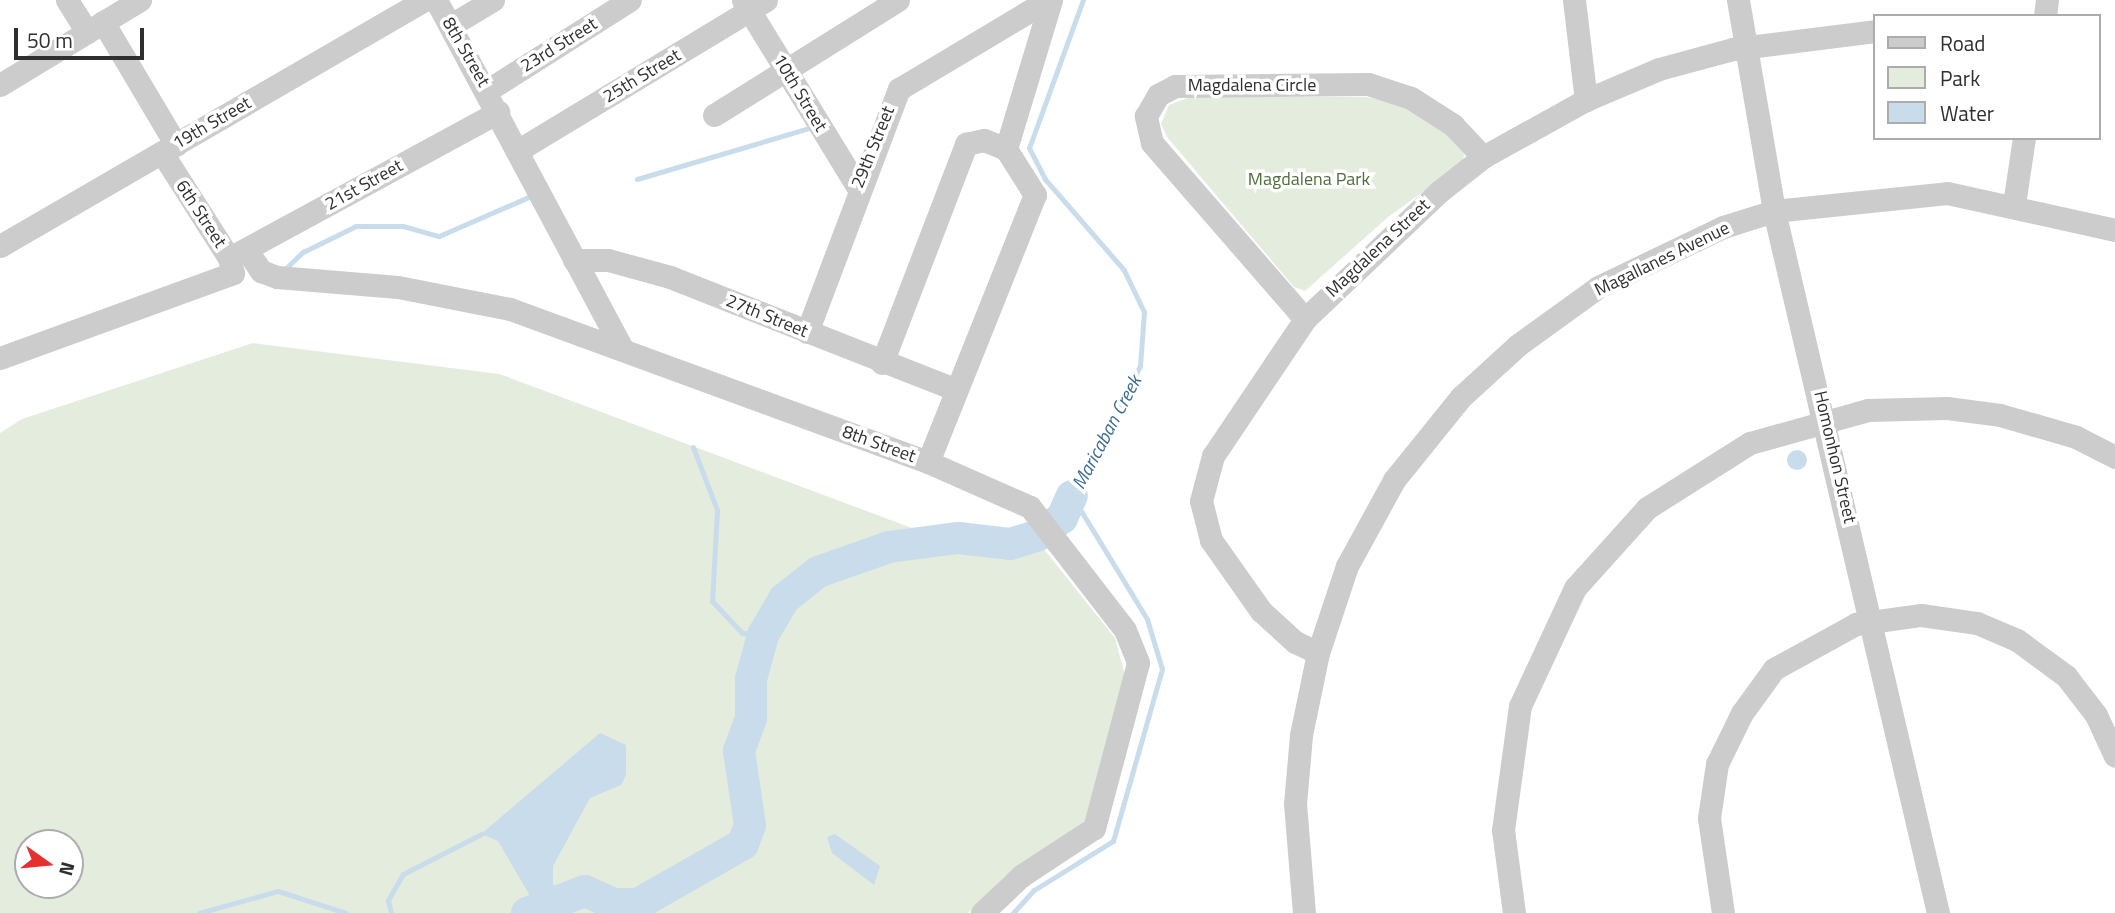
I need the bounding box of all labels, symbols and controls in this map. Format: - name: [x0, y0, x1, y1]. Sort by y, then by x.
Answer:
- street label: 23rd Street: [517, 13, 601, 77]
- scale bar: [18, 14, 147, 58]
- street label: 8th Street: [438, 14, 494, 90]
- legend: [1874, 14, 2101, 140]
- text: 50 m: [27, 24, 73, 56]
- text: Road: [1940, 27, 1985, 59]
- street label: 25th Street: [599, 44, 685, 108]
- street label: 10th Street: [768, 50, 832, 136]
- text: Park: [1940, 62, 1980, 94]
- street label: Magdalena Circle: [1188, 74, 1316, 96]
- street label: 19th Street: [169, 92, 255, 154]
- text: Water: [1940, 97, 1994, 129]
- street label: 29th Street: [847, 103, 899, 191]
- street label: 21st Street: [322, 155, 406, 215]
- park label: Magdalena Park: [1248, 168, 1370, 190]
- street label: 6th Street: [171, 176, 231, 252]
- street label: Magdalena Street: [1322, 194, 1434, 302]
- street label: Magallanes Avenue: [1591, 217, 1733, 301]
- street label: 27th Street: [723, 290, 811, 342]
- water label: Maricaban Creek: [1067, 371, 1145, 493]
- street label: Homonhon Street: [1809, 389, 1861, 525]
- street label: 8th Street: [839, 421, 919, 467]
- north arrow: [14, 829, 84, 899]
- text: N: [52, 859, 84, 879]

